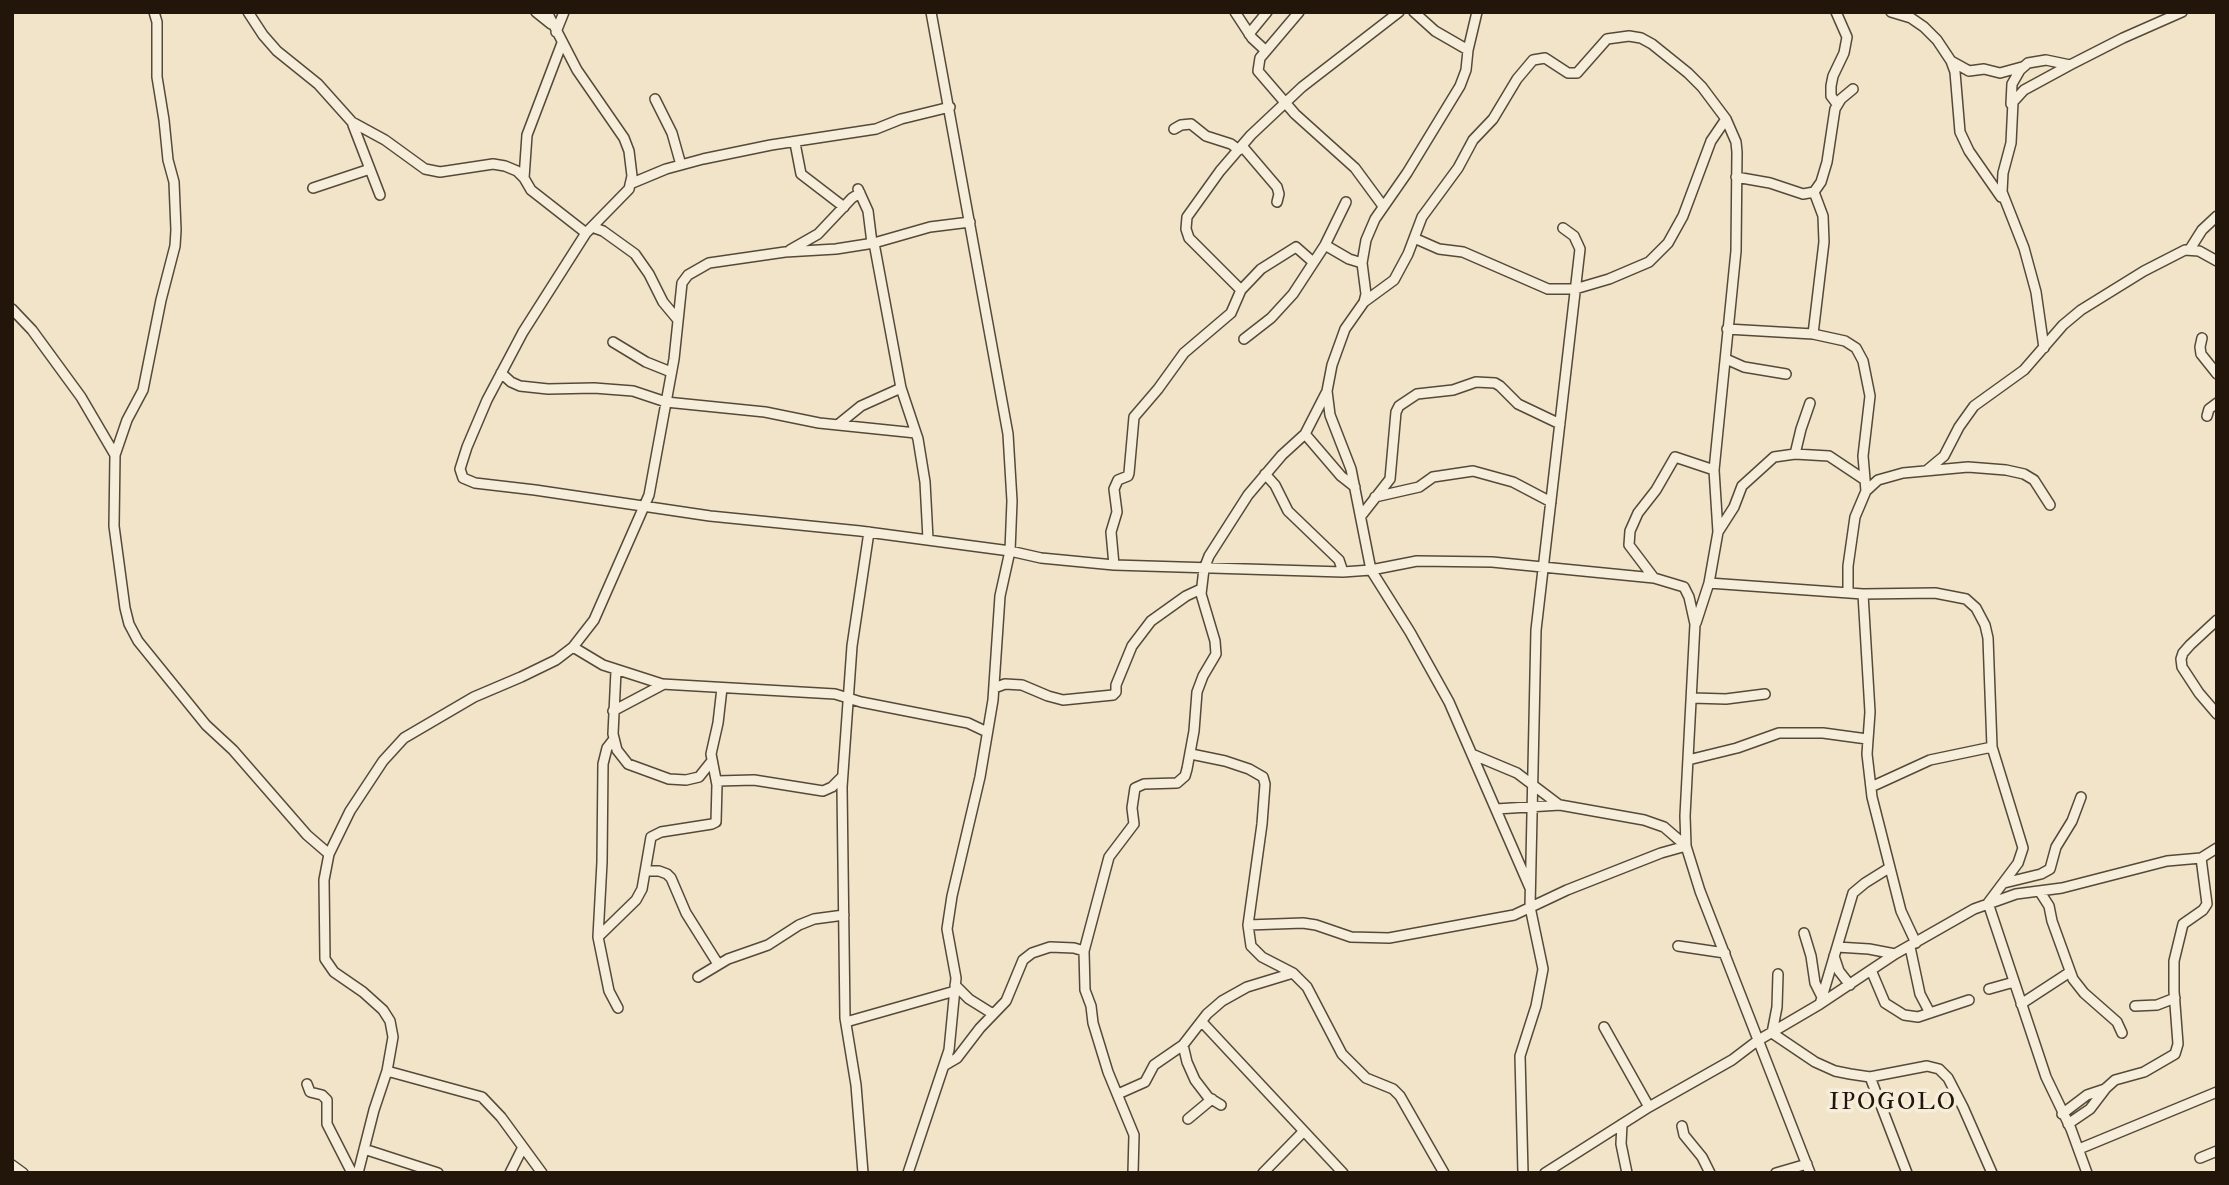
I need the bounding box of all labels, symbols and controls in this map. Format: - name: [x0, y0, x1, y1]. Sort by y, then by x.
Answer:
- district label: IPOGOLO: [1830, 1089, 1956, 1117]

